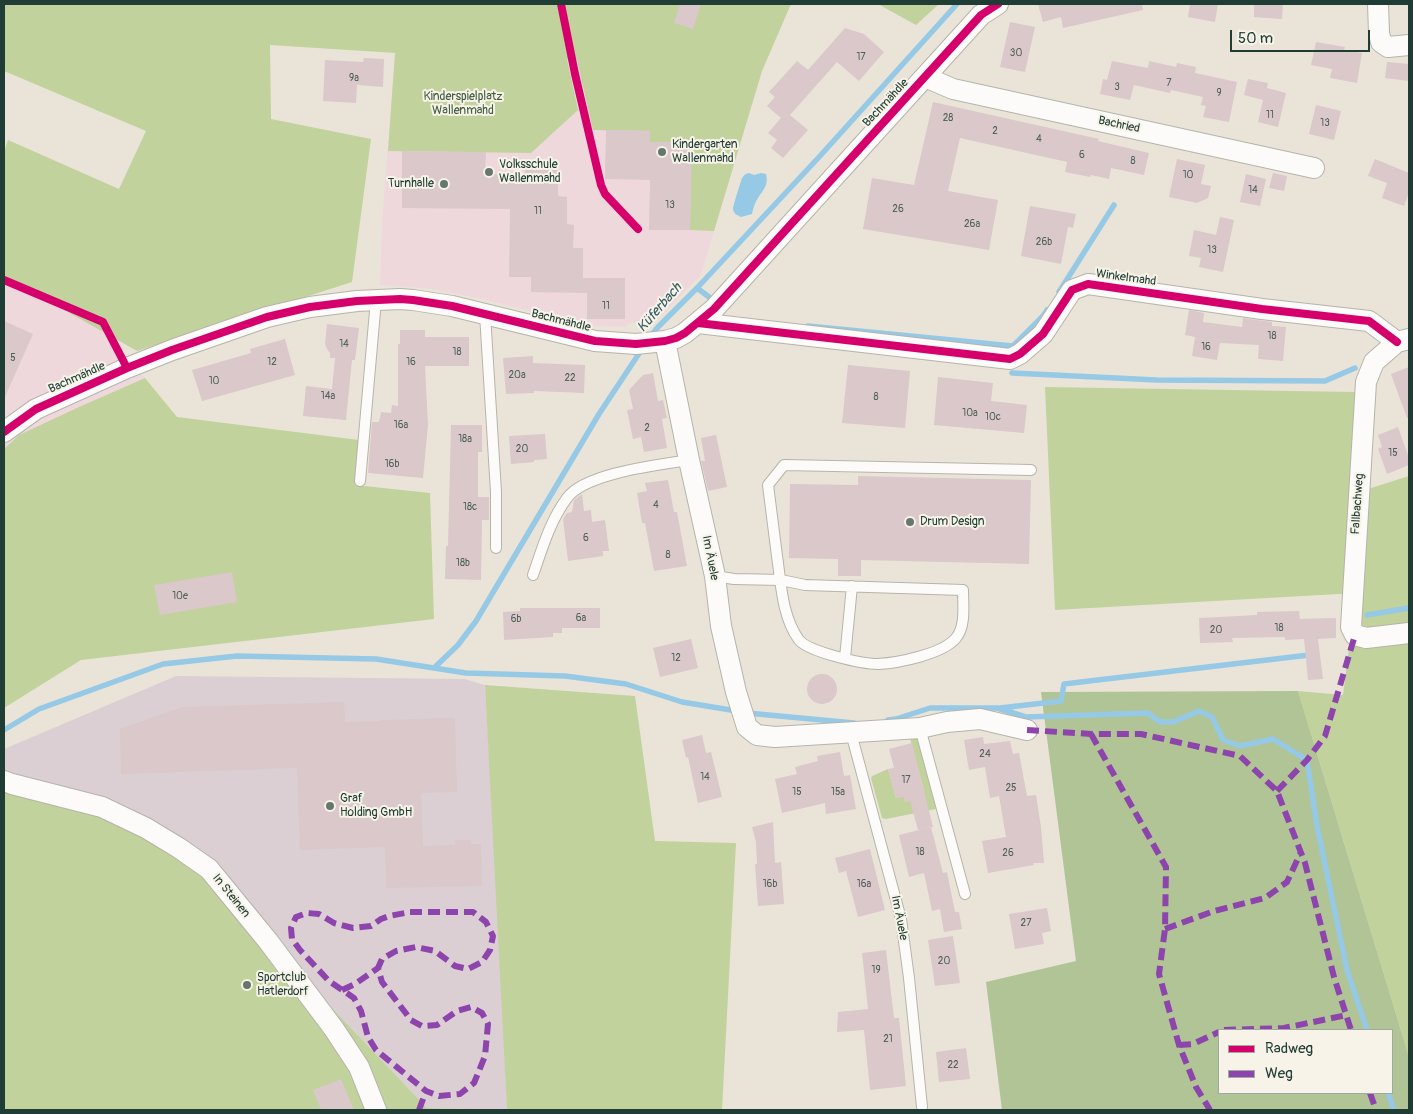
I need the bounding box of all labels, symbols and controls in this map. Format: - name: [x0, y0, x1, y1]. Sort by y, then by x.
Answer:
- scale bar: [1233, 20, 1373, 52]
- text: 50 m: [1238, 29, 1273, 48]
- house number: 30: [1010, 47, 1022, 59]
- house number: 17: [856, 51, 866, 63]
- house number: 9a: [349, 72, 359, 84]
- street label: Bachmähdle: [860, 76, 912, 130]
- house number: 7: [1166, 77, 1172, 89]
- house number: 3: [1114, 81, 1120, 93]
- house number: 9: [1216, 87, 1222, 99]
- park label: Kinderspielplatz Wallenmahd: [423, 90, 503, 118]
- house number: 11: [1266, 109, 1274, 121]
- house number: 28: [943, 112, 953, 124]
- street label: Bachried: [1097, 114, 1141, 136]
- house number: 13: [1320, 117, 1330, 129]
- house number: 2: [992, 125, 998, 137]
- house number: 4: [1036, 133, 1042, 145]
- place label: Kindergarten Wallenmahd: [672, 138, 737, 166]
- marker: Kindergarten Wallenmahd: [656, 146, 668, 158]
- house number: 6: [1079, 149, 1085, 161]
- house number: 8: [1130, 155, 1136, 167]
- place label: Volksschule Wallenmahd: [499, 158, 561, 186]
- marker: Volksschule Wallenmahd: [483, 166, 495, 178]
- house number: 10: [1183, 169, 1193, 181]
- place label: Turnhalle: [388, 177, 434, 191]
- marker: Turnhalle: [438, 178, 450, 190]
- house number: 14: [1248, 184, 1258, 196]
- house number: 13: [665, 199, 675, 211]
- house number: 26: [892, 203, 904, 215]
- house number: 11: [534, 205, 542, 217]
- house number: 26a: [964, 218, 980, 230]
- house number: 26b: [1036, 236, 1052, 248]
- house number: 13: [1207, 244, 1217, 256]
- street label: Winkelmahd: [1095, 267, 1157, 289]
- water label: Küferbach: [634, 280, 686, 336]
- house number: 11: [602, 300, 610, 312]
- street label: Bachmähdle: [530, 307, 592, 335]
- house number: 18: [1268, 330, 1276, 342]
- house number: 14: [339, 338, 349, 350]
- house number: 16: [1201, 341, 1211, 353]
- house number: 18: [453, 346, 461, 358]
- house number: 5: [10, 352, 16, 364]
- house number: 12: [267, 356, 277, 368]
- house number: 16: [406, 356, 416, 368]
- street label: Bachmähdle: [46, 359, 108, 397]
- house number: 20a: [508, 369, 526, 381]
- house number: 22: [564, 372, 576, 384]
- house number: 10: [209, 375, 219, 387]
- house number: 14a: [321, 390, 335, 402]
- house number: 8: [873, 391, 879, 403]
- house number: 10a: [962, 407, 978, 419]
- house number: 10c: [985, 411, 1001, 423]
- house number: 16a: [394, 419, 408, 431]
- house number: 2: [644, 422, 650, 434]
- house number: 18a: [458, 433, 472, 445]
- house number: 20: [516, 443, 528, 455]
- house number: 15: [1388, 447, 1398, 459]
- house number: 16b: [385, 458, 399, 470]
- street label: Fallbachweg: [1349, 473, 1367, 535]
- house number: 4: [653, 499, 659, 511]
- house number: 18c: [463, 501, 477, 513]
- place label: Drum Design: [920, 515, 985, 529]
- marker: Drum Design: [904, 516, 916, 528]
- house number: 6: [583, 532, 589, 544]
- street label: Im Äuele: [699, 534, 721, 582]
- house number: 8: [665, 549, 671, 561]
- house number: 18b: [456, 557, 470, 569]
- house number: 10e: [172, 590, 188, 602]
- house number: 6a: [576, 612, 586, 624]
- house number: 6b: [511, 613, 521, 625]
- house number: 18: [1275, 622, 1283, 634]
- house number: 20: [1210, 624, 1222, 636]
- house number: 12: [671, 652, 681, 664]
- house number: 24: [979, 748, 991, 760]
- house number: 14: [700, 771, 710, 783]
- house number: 17: [901, 774, 911, 786]
- house number: 25: [1005, 782, 1017, 794]
- house number: 15: [792, 786, 802, 798]
- house number: 15a: [831, 786, 845, 798]
- place label: Graf Holding GmbH: [340, 792, 412, 820]
- marker: Graf Holding GmbH: [324, 800, 336, 812]
- house number: 18: [916, 846, 924, 858]
- house number: 26: [1002, 847, 1014, 859]
- street label: In Steinen: [209, 871, 253, 921]
- house number: 16b: [763, 878, 777, 890]
- house number: 16a: [857, 878, 871, 890]
- street label: Im Äuele: [888, 894, 910, 942]
- house number: 27: [1021, 917, 1031, 929]
- house number: 20: [938, 955, 950, 967]
- house number: 19: [871, 964, 881, 976]
- place label: Sportclub Hatlerdorf: [257, 971, 309, 999]
- marker: Sportclub Hatlerdorf: [241, 979, 253, 991]
- legend: [1218, 1029, 1393, 1094]
- house number: 21: [883, 1033, 893, 1045]
- text: Radweg: [1265, 1039, 1313, 1058]
- house number: 22: [947, 1059, 959, 1071]
- text: Weg: [1265, 1064, 1293, 1083]

